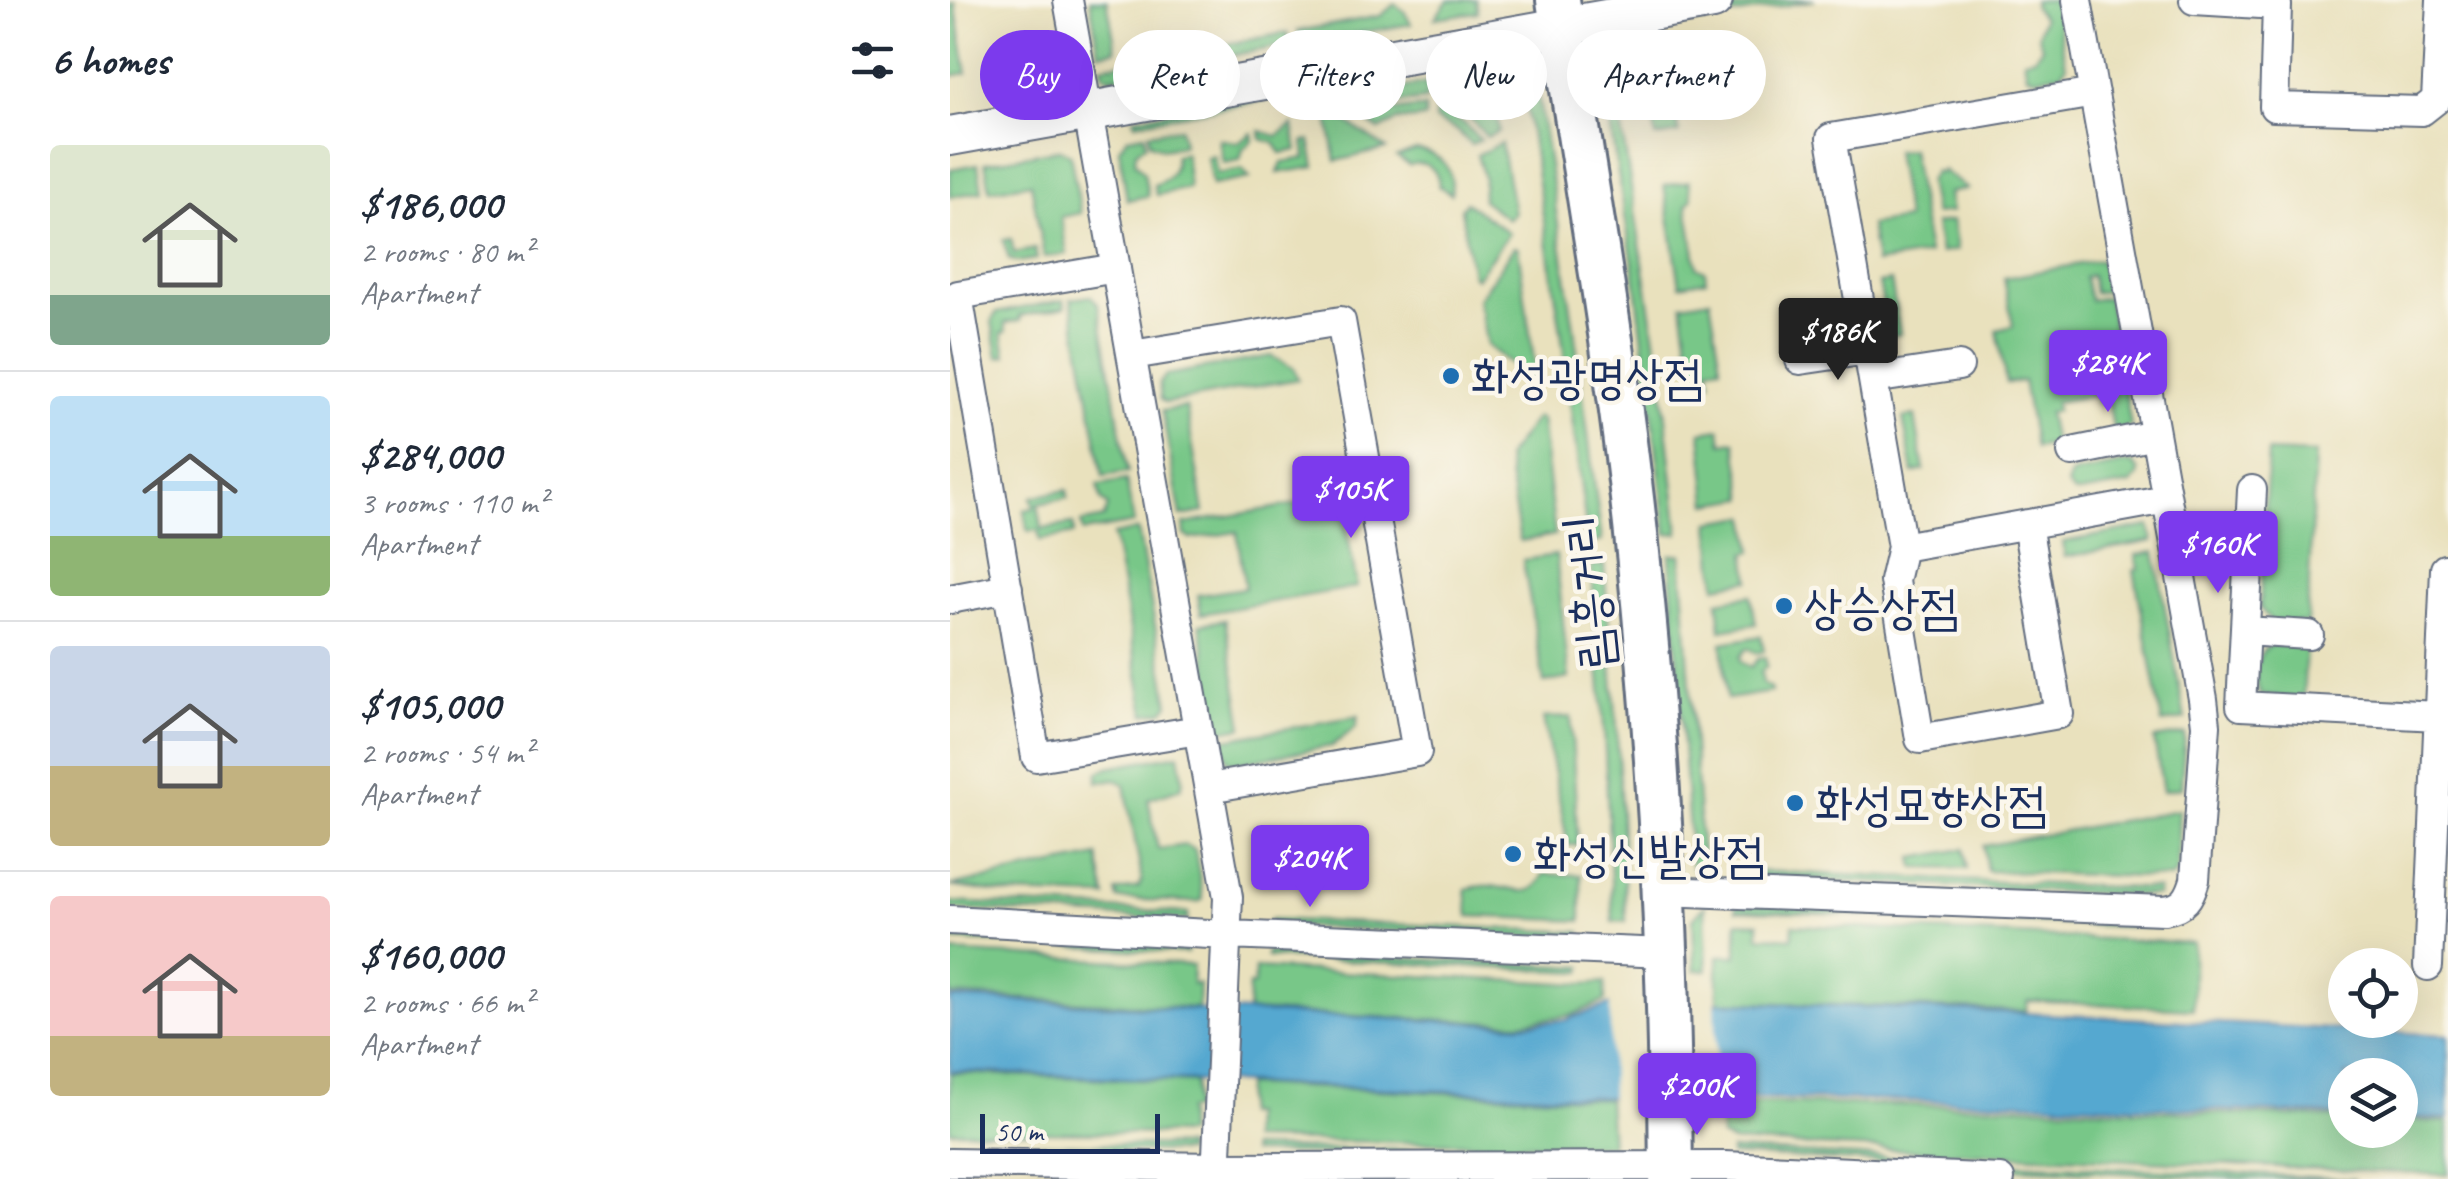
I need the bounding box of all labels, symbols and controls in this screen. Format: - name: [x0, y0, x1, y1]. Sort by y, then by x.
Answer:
- chip: Buy: [980, 30, 1093, 120]
- chip: Rent: [1113, 30, 1240, 120]
- chip: Filters: [1260, 30, 1406, 120]
- chip: New: [1426, 30, 1547, 120]
- chip: Apartment: [1567, 30, 1766, 120]
- icon: filters: [845, 33, 900, 88]
- text: 6 homes: [50, 34, 169, 87]
- text: $186,000: [360, 178, 502, 231]
- icon: home: [130, 185, 250, 305]
- text: 2 rooms · 80 m²: [360, 231, 533, 272]
- text: Apartment: [360, 272, 478, 313]
- pin: $186K: [1768, 298, 1908, 383]
- text: $186K: [1801, 310, 1875, 351]
- pin: $284K: [2038, 330, 2178, 415]
- text: $284K: [2071, 342, 2145, 383]
- place label: 화성광명상점: [1471, 347, 1703, 407]
- marker: 화성광명상점: [1440, 365, 1462, 387]
- text: $284,000: [360, 429, 501, 482]
- icon: home: [130, 436, 250, 556]
- pin: $105K: [1281, 456, 1421, 541]
- text: $105K: [1314, 468, 1388, 509]
- text: 3 rooms · 110 m²: [360, 482, 547, 523]
- pin: $160K: [2148, 511, 2288, 596]
- street label: 림흥거리: [1550, 512, 1626, 672]
- text: Apartment: [360, 523, 478, 564]
- text: $160K: [2181, 523, 2255, 564]
- place label: 상승상점: [1804, 577, 1959, 637]
- marker: 상승상점: [1773, 595, 1795, 617]
- text: $105,000: [360, 679, 500, 732]
- icon: home: [130, 686, 250, 806]
- text: 2 rooms · 54 m²: [360, 732, 533, 773]
- text: Apartment: [360, 773, 478, 814]
- place label: 화성묘향상점: [1815, 774, 2047, 834]
- marker: 화성묘향상점: [1784, 792, 1806, 814]
- pin: $204K: [1240, 825, 1380, 910]
- place label: 화성신발상점: [1533, 825, 1765, 885]
- text: $204K: [1273, 837, 1347, 878]
- marker: 화성신발상점: [1502, 843, 1524, 865]
- text: $160,000: [360, 929, 502, 982]
- icon: home: [130, 936, 250, 1056]
- map controls: [2328, 948, 2418, 1148]
- button: locate: [2328, 948, 2418, 1038]
- text: 2 rooms · 66 m²: [360, 982, 533, 1023]
- text: Apartment: [360, 1023, 478, 1064]
- pin: $200K: [1627, 1053, 1767, 1138]
- button: layers: [2328, 1058, 2418, 1148]
- text: $200K: [1660, 1065, 1734, 1106]
- scale bar: [980, 1109, 1160, 1154]
- text: 50 m: [995, 1114, 1043, 1149]

